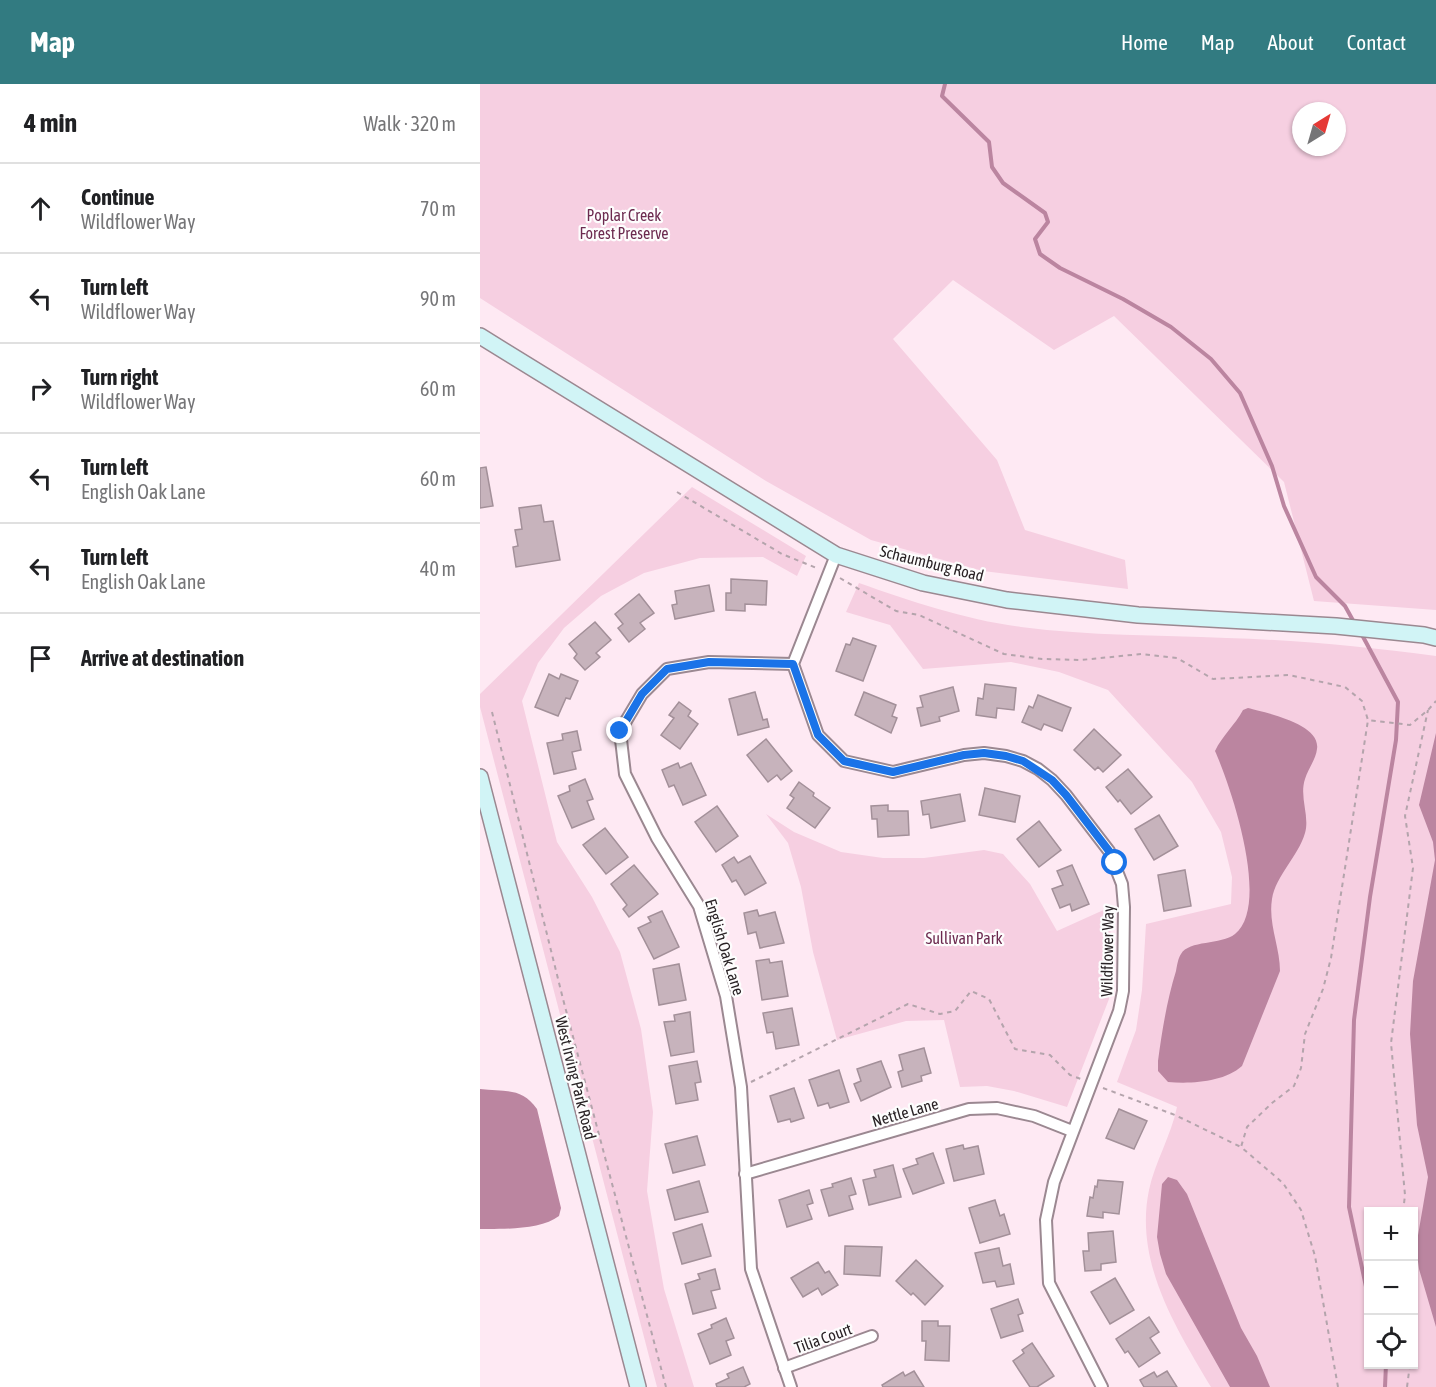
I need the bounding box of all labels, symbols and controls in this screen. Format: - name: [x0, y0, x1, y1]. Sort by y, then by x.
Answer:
- text: Map: [30, 26, 75, 58]
- text: Home: [1121, 30, 1168, 54]
- text: Map: [1201, 30, 1235, 54]
- text: About: [1268, 30, 1314, 54]
- text: Contact: [1347, 30, 1406, 54]
- north arrow: [1292, 102, 1346, 156]
- text: 4 min: [24, 108, 77, 138]
- text: Walk · 320 m: [364, 112, 456, 135]
- text: Continue: [81, 184, 155, 210]
- icon: ahead: [24, 192, 57, 225]
- text: 70 m: [420, 197, 456, 220]
- park label: Poplar Creek Forest Preserve: [579, 206, 669, 242]
- text: Wildflower Way: [81, 210, 195, 233]
- text: Turn left: [81, 274, 148, 300]
- icon: left: [24, 282, 57, 315]
- text: 90 m: [420, 287, 456, 310]
- text: Wildflower Way: [81, 300, 195, 323]
- text: Turn right: [81, 364, 158, 390]
- icon: right: [24, 372, 57, 405]
- text: 60 m: [420, 377, 456, 400]
- text: Wildflower Way: [81, 390, 195, 413]
- text: Turn left: [81, 454, 148, 480]
- icon: left: [24, 462, 57, 495]
- text: 60 m: [420, 467, 456, 490]
- text: English Oak Lane: [81, 480, 206, 503]
- street label: Schaumburg Road: [878, 541, 986, 586]
- text: Turn left: [81, 544, 148, 570]
- icon: left: [24, 552, 57, 585]
- text: 40 m: [420, 557, 456, 580]
- text: English Oak Lane: [81, 570, 206, 593]
- icon: arrive: [24, 642, 57, 675]
- text: Arrive at destination: [81, 645, 244, 671]
- route end: [606, 717, 632, 743]
- route start: [1101, 849, 1127, 875]
- street label: English Oak Lane: [701, 897, 748, 998]
- street label: Wildflower Way: [1097, 905, 1118, 997]
- park label: Sullivan Park: [925, 929, 1003, 947]
- street label: West Irving Park Road: [551, 1015, 600, 1142]
- street label: Nettle Lane: [870, 1094, 940, 1130]
- map controls: [1364, 1207, 1418, 1369]
- button: +: [1364, 1207, 1418, 1261]
- button: −: [1364, 1261, 1418, 1315]
- button: locate: [1364, 1315, 1418, 1369]
- street label: Tilia Court: [792, 1319, 854, 1357]

